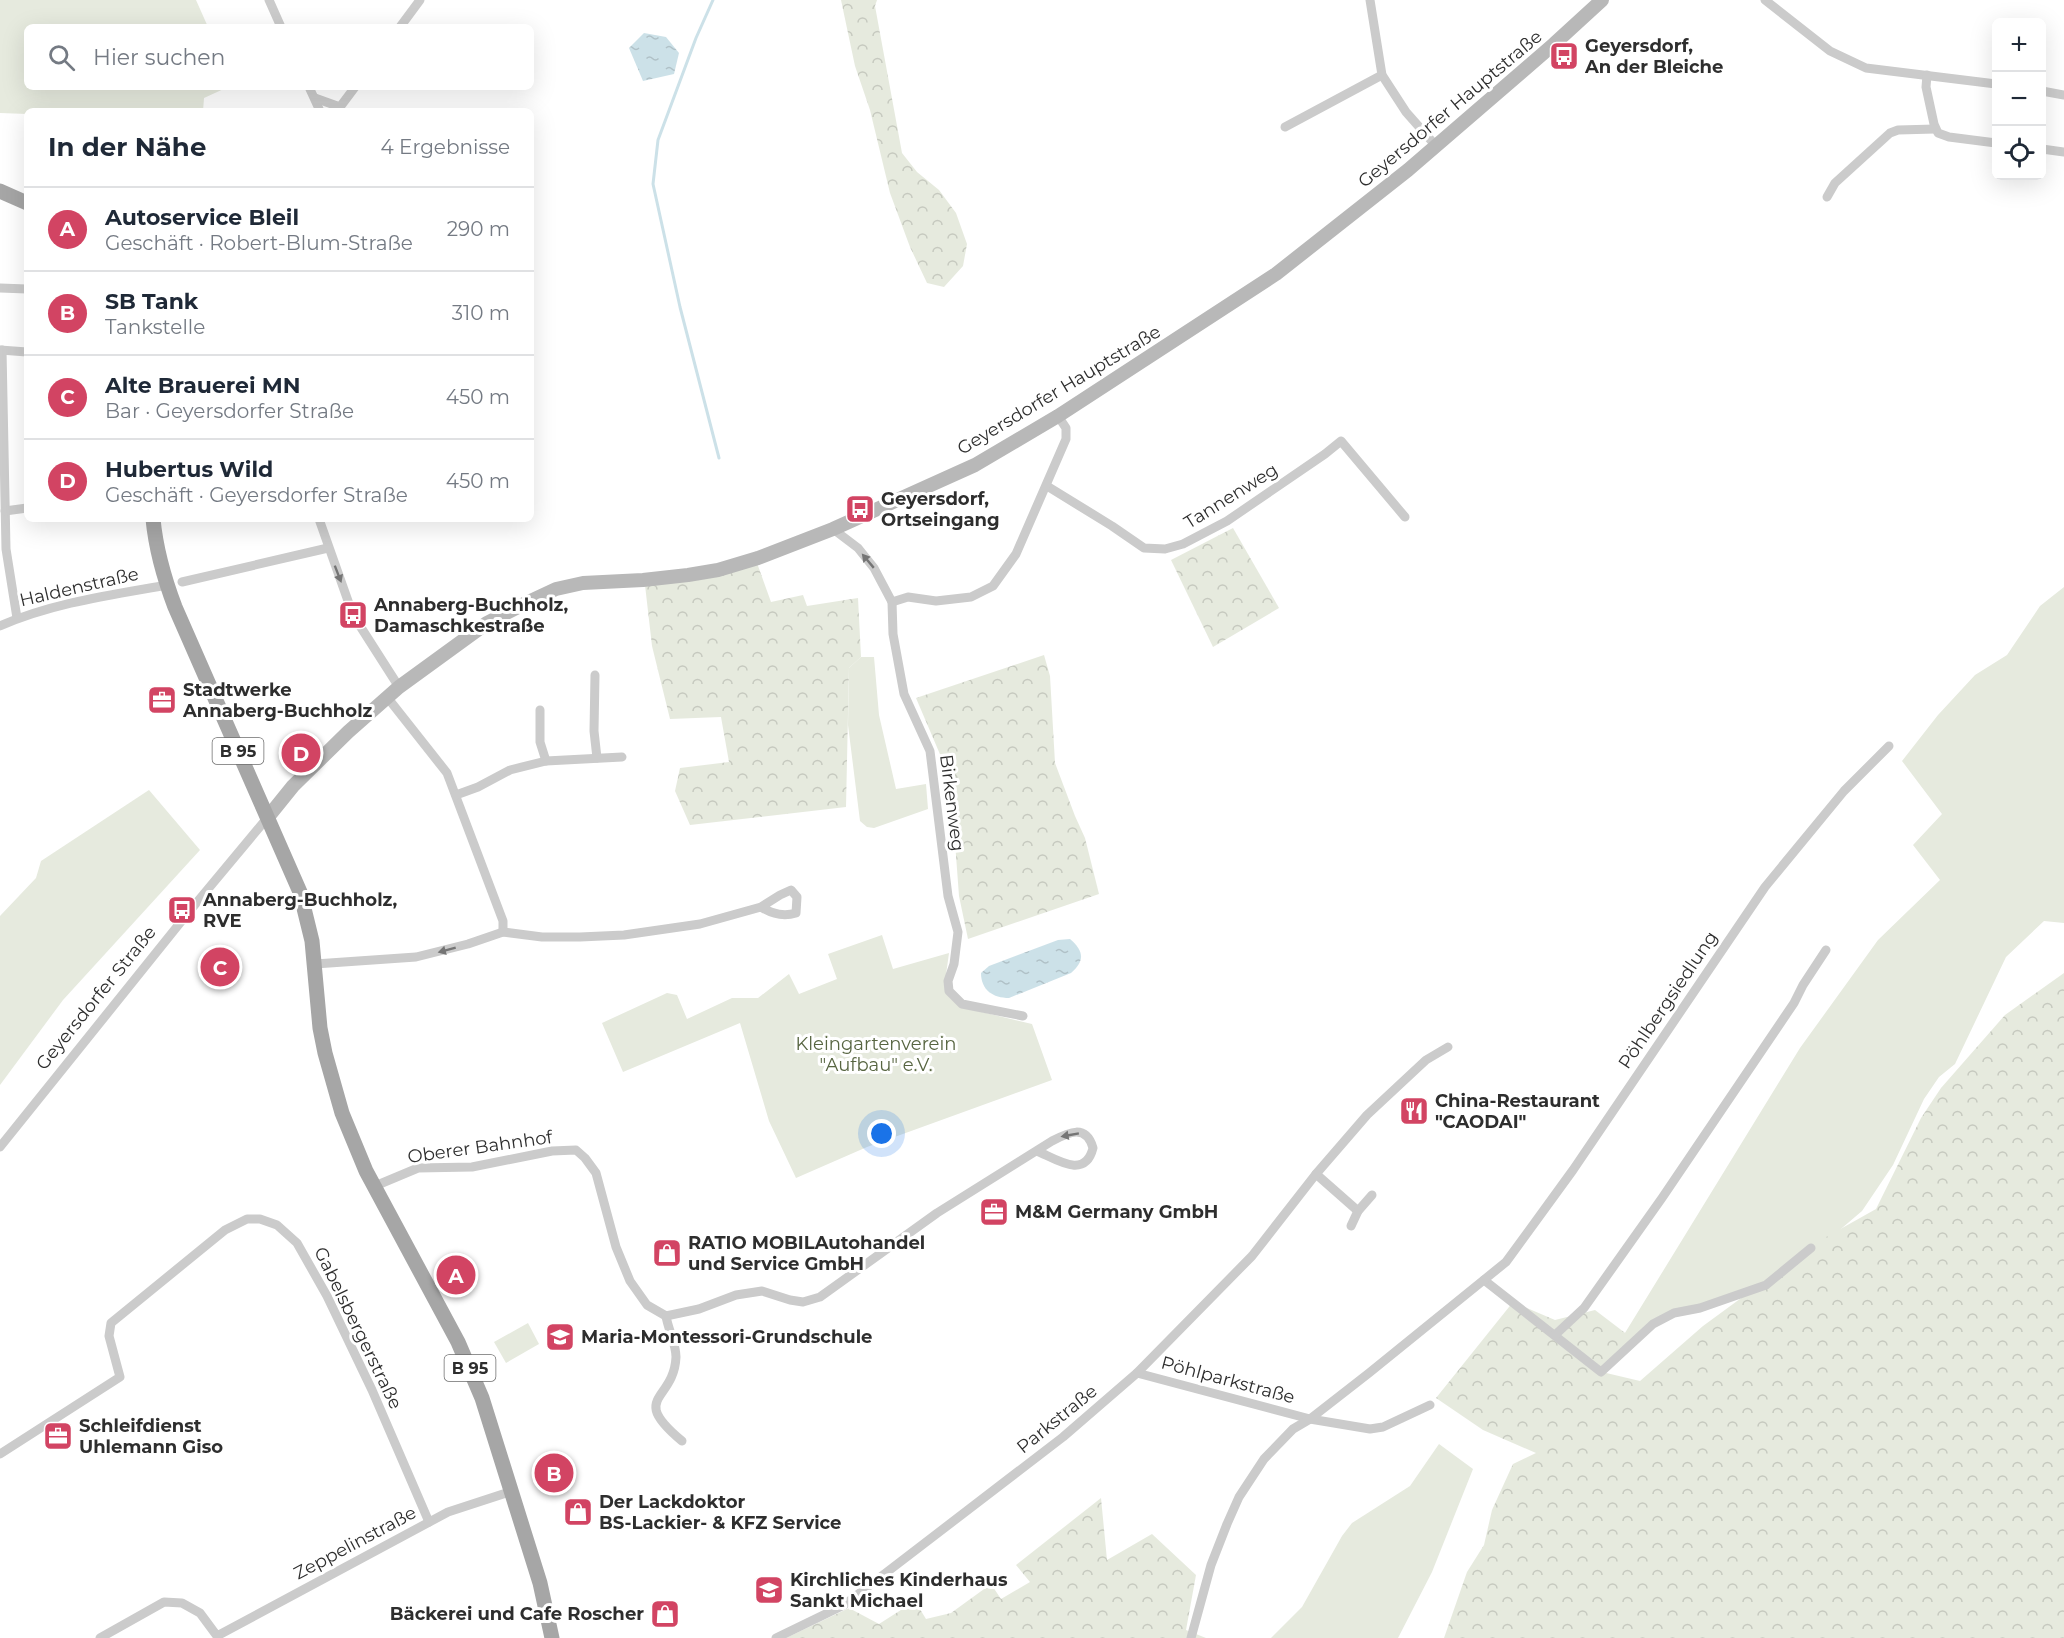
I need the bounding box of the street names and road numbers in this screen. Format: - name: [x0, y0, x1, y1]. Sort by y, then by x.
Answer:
- street label: Geyersdorfer Hauptstraße: [1354, 25, 1547, 192]
- street label: Geyersdorfer Hauptstraße: [953, 320, 1165, 460]
- street label: Tannenweg: [1180, 458, 1282, 534]
- street label: Haldenstraße: [17, 563, 141, 611]
- road number: B 95: [212, 738, 264, 764]
- street label: Birkenweg: [935, 753, 969, 853]
- street label: Geyersdorfer Straße: [31, 921, 161, 1074]
- street label: Pöhlbergsiedlung: [1614, 927, 1722, 1073]
- street label: Oberer Bahnhof: [406, 1126, 555, 1168]
- street label: Gabelsbergerstraße: [309, 1243, 407, 1413]
- street label: Pöhlparkstraße: [1159, 1352, 1297, 1408]
- road number: B 95: [444, 1355, 496, 1381]
- street label: Parkstraße: [1012, 1380, 1102, 1458]
- street label: Zeppelinstraße: [290, 1501, 420, 1585]

